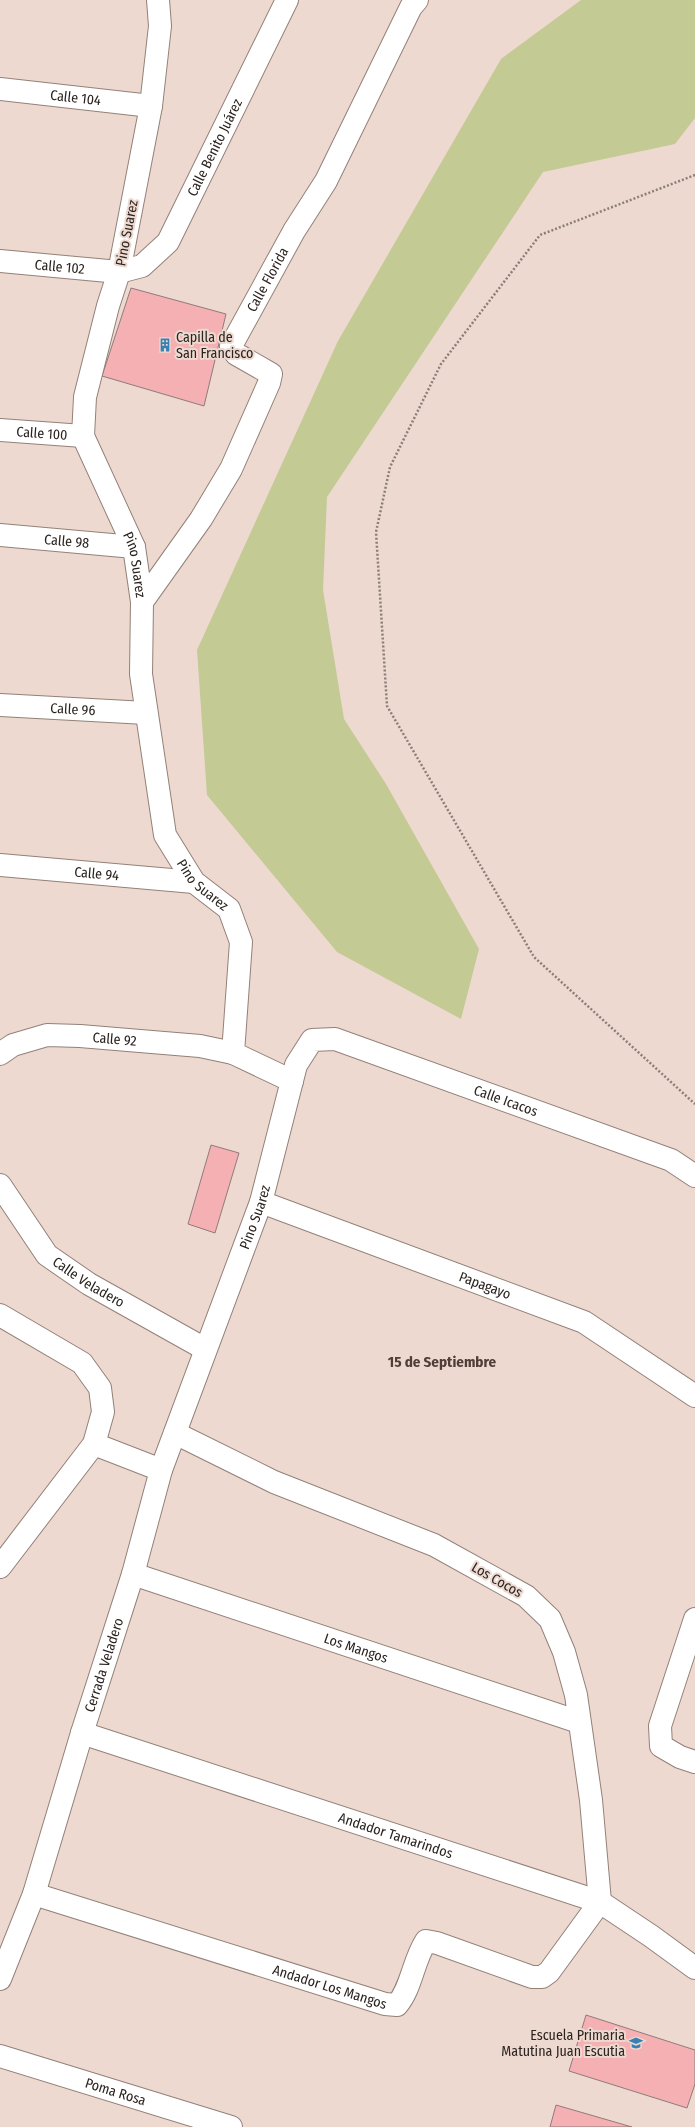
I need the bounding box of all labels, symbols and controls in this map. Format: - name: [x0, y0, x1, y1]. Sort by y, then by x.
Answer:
- street label: Calle 104: [49, 86, 102, 109]
- street label: Calle Benito Juárez: [183, 95, 246, 199]
- street label: Pino Suarez: [112, 198, 142, 267]
- street label: Calle Florida: [243, 244, 292, 315]
- street label: Calle 102: [34, 256, 85, 277]
- place label: Capilla de San Francisco: [176, 329, 253, 362]
- building icon: Capilla de San Francisco: [157, 337, 173, 353]
- street label: Calle 100: [16, 423, 68, 443]
- street label: Pino Suarez: [120, 529, 150, 599]
- street label: Calle 98: [44, 530, 90, 551]
- street label: Calle 96: [50, 699, 96, 719]
- street label: Pino Suarez: [173, 856, 232, 914]
- street label: Calle 94: [74, 863, 120, 884]
- street label: Calle 92: [92, 1029, 137, 1049]
- street label: Calle Icacos: [472, 1081, 540, 1120]
- street label: Pino Suarez: [236, 1183, 274, 1252]
- street label: Calle Veladero: [49, 1253, 128, 1311]
- street label: Papagayo: [457, 1268, 513, 1303]
- district label: 15 de Septiembre: [388, 1353, 497, 1371]
- street label: Los Cocos: [469, 1559, 525, 1601]
- street label: Cerrada Veladero: [81, 1616, 127, 1714]
- street label: Los Mangos: [322, 1629, 390, 1667]
- street label: Andador Tamarindos: [336, 1809, 455, 1862]
- street label: Andador Los Mangos: [271, 1961, 389, 2013]
- place label: Escuela Primaria Matutina Juan Escutia: [501, 2027, 625, 2060]
- school or university icon: Escuela Primaria Matutina Juan Escutia: [628, 2035, 644, 2051]
- street label: Poma Rosa: [83, 2074, 148, 2109]

